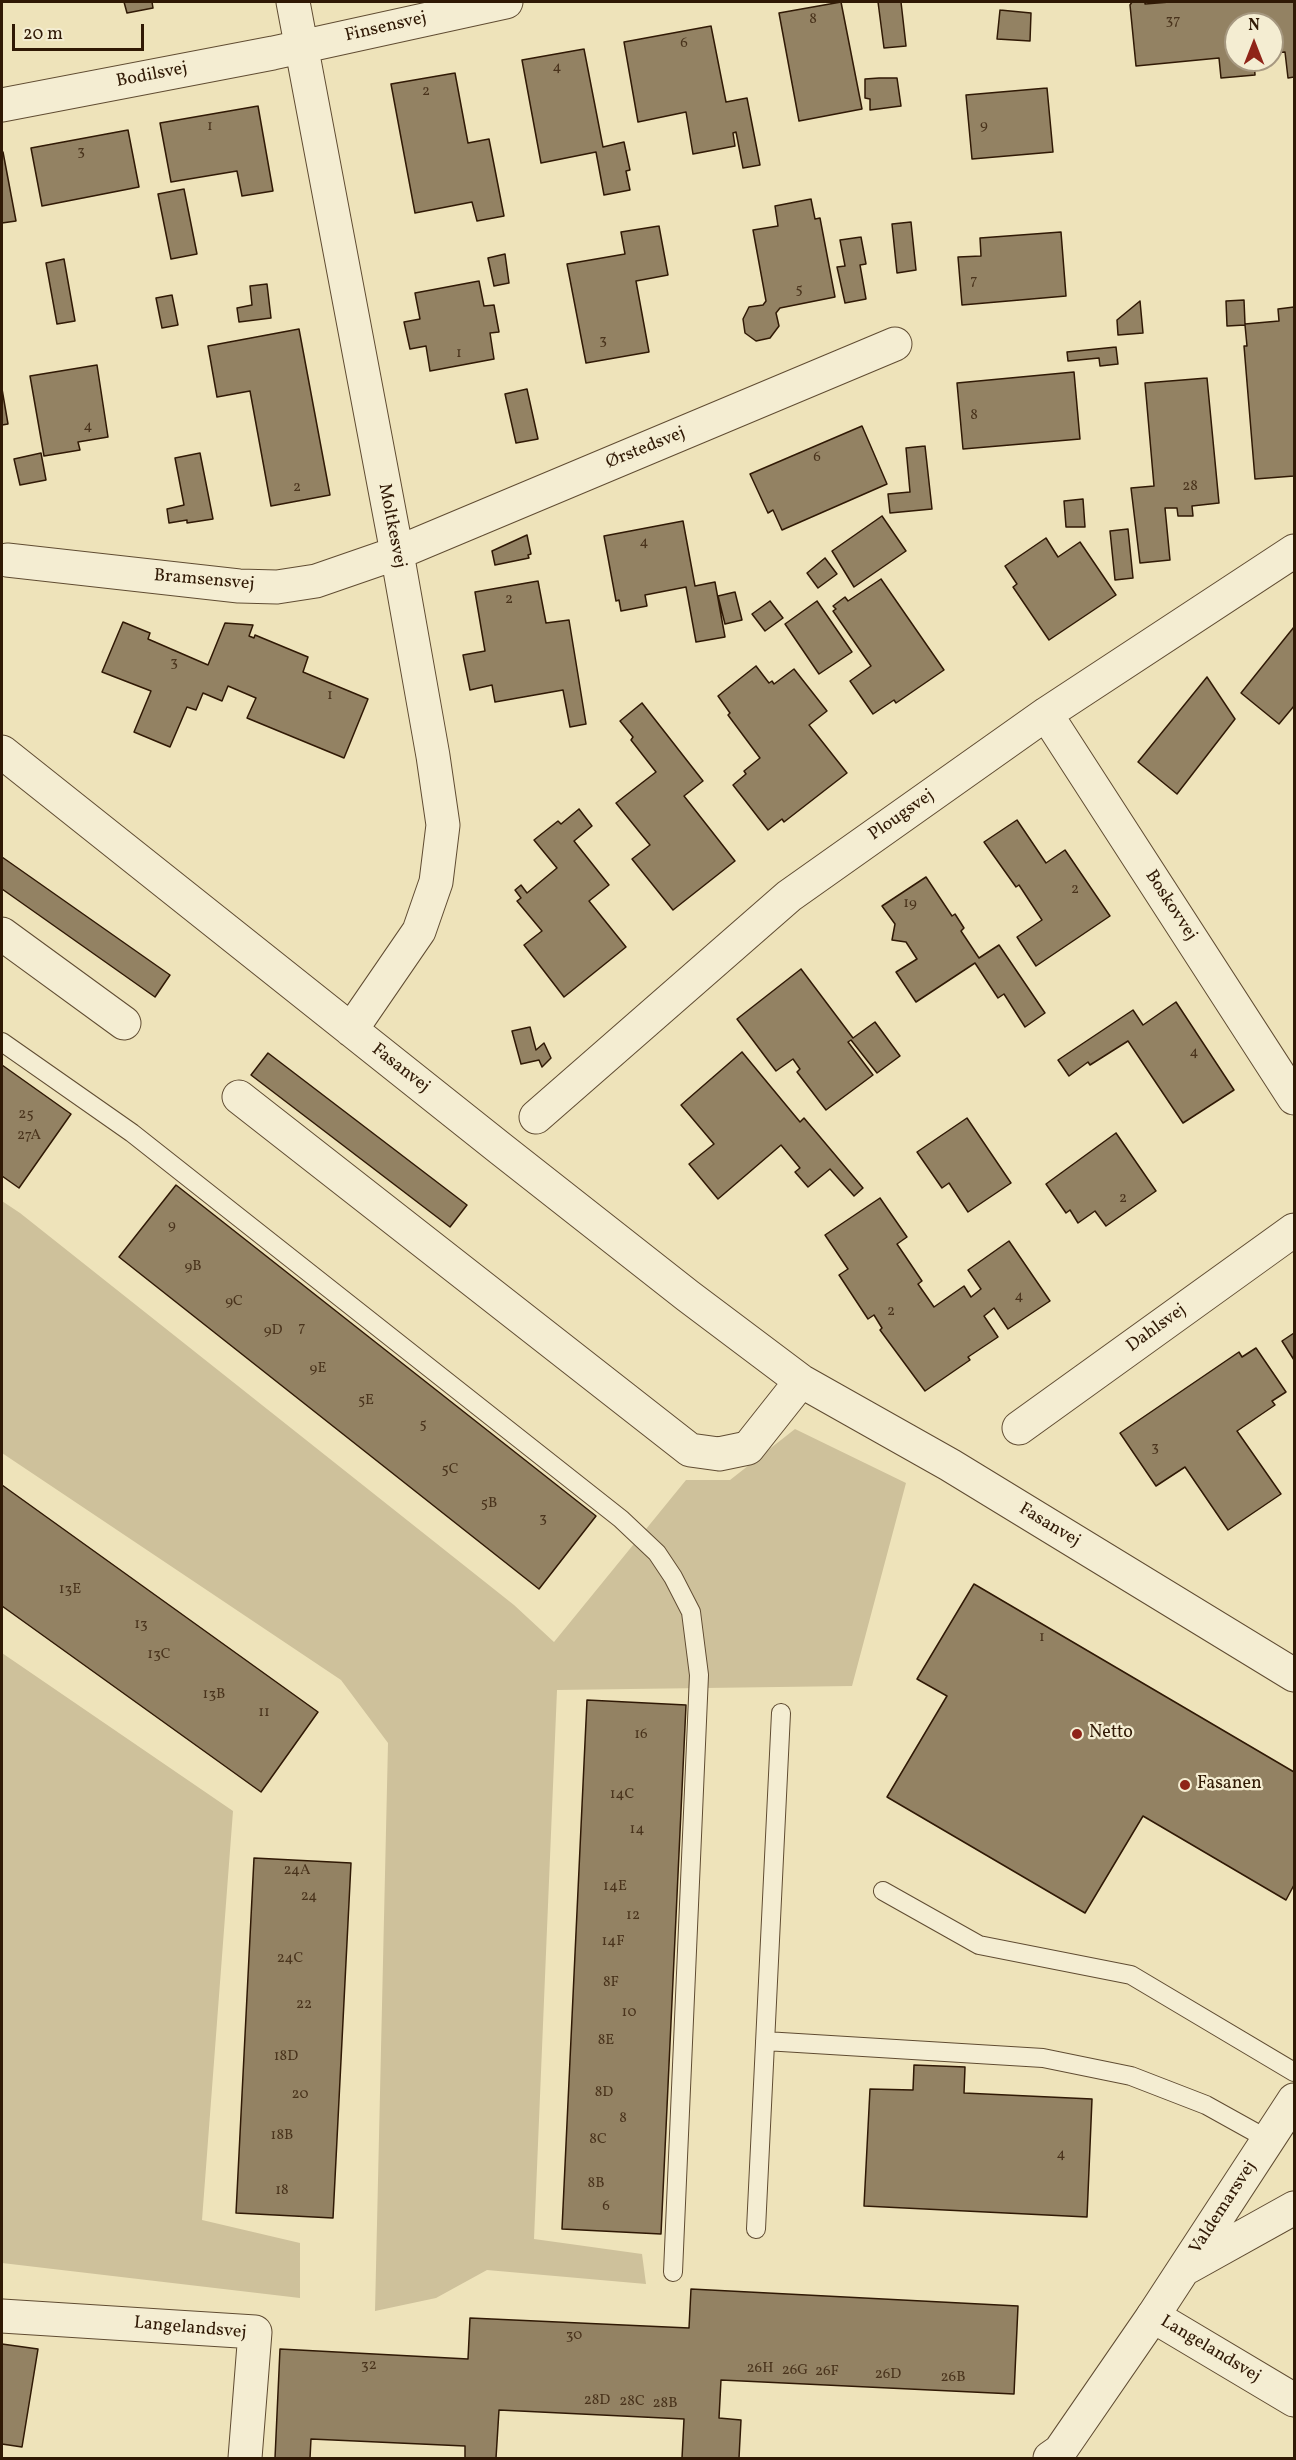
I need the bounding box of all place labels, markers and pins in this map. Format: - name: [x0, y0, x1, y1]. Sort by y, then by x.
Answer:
- place label: Netto: [1089, 1723, 1133, 1745]
- marker: Netto: [1070, 1727, 1084, 1741]
- place label: Fasanen: [1197, 1774, 1262, 1796]
- marker: Fasanen: [1178, 1778, 1192, 1792]

